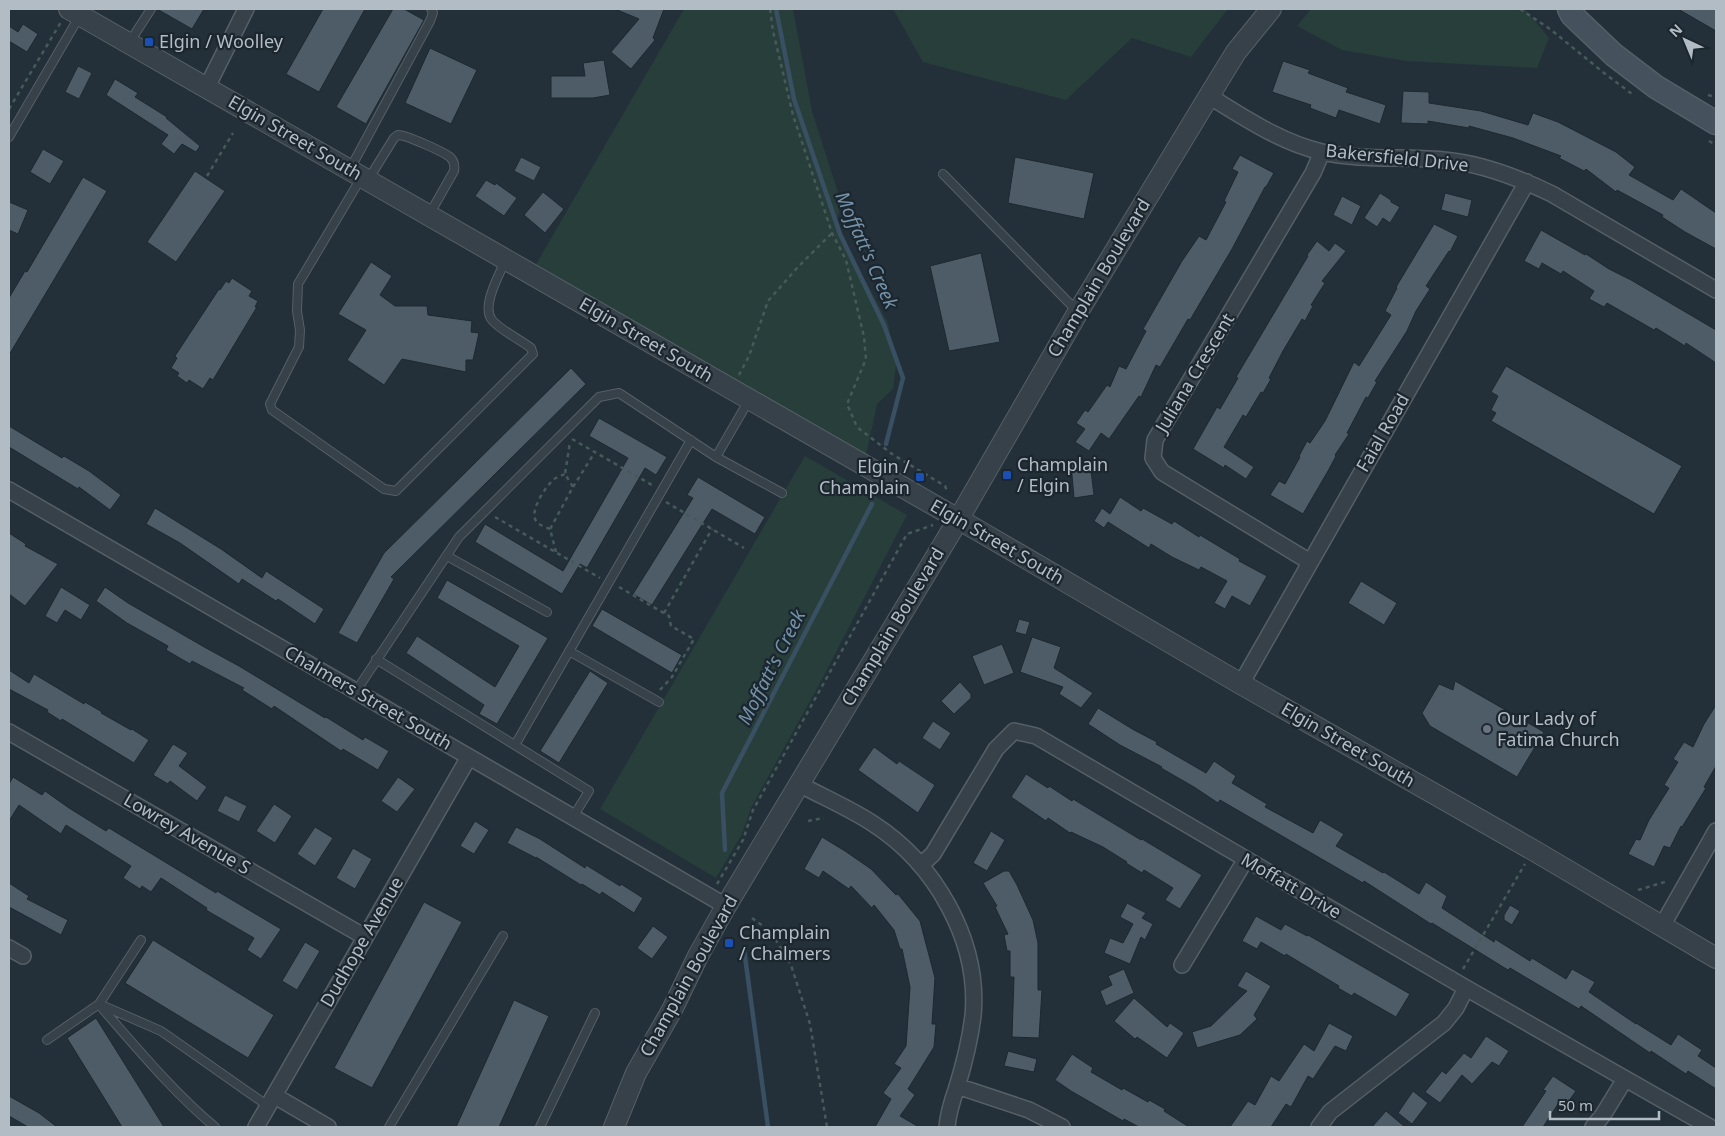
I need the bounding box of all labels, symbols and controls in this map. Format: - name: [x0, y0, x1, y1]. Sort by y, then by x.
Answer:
- north arrow: [1660, 15, 1710, 65]
- text: N: [1665, 19, 1686, 41]
- place label: Elgin / Woolley: [159, 29, 284, 53]
- marker: Elgin / Woolley: [143, 36, 155, 48]
- street label: Elgin Street South: [224, 89, 367, 185]
- street label: Bakersfield Drive: [1324, 138, 1470, 176]
- water label: Moffatt's Creek: [829, 187, 905, 313]
- street label: Champlain Boulevard: [1041, 194, 1155, 361]
- street label: Elgin Street South: [575, 291, 718, 387]
- street label: Juliana Crescent: [1148, 308, 1239, 438]
- street label: Faial Road: [1350, 389, 1414, 476]
- place label: Champlain / Elgin: [1017, 452, 1108, 497]
- place label: Elgin / Champlain: [819, 454, 910, 499]
- marker: Champlain / Elgin: [1001, 469, 1013, 481]
- marker: Elgin / Champlain: [914, 471, 926, 483]
- street label: Elgin Street South: [926, 493, 1069, 589]
- street label: Champlain Boulevard: [835, 543, 949, 710]
- water label: Moffatt's Creek: [731, 604, 811, 729]
- street label: Chalmers Street South: [280, 639, 457, 755]
- street label: Elgin Street South: [1277, 696, 1420, 792]
- place label: Our Lady of Fatima Church: [1497, 706, 1620, 751]
- marker: Our Lady of Fatima Church: [1481, 723, 1493, 735]
- street label: Lowrey Avenue S: [120, 787, 255, 879]
- street label: Moffatt Drive: [1237, 847, 1346, 923]
- street label: Dudhope Avenue: [314, 872, 408, 1011]
- street label: Champlain Boulevard: [634, 890, 743, 1061]
- place label: Champlain / Chalmers: [739, 920, 831, 965]
- marker: Champlain / Chalmers: [723, 937, 735, 949]
- scale bar: [1550, 1088, 1659, 1120]
- text: 50 m: [1558, 1095, 1593, 1115]

